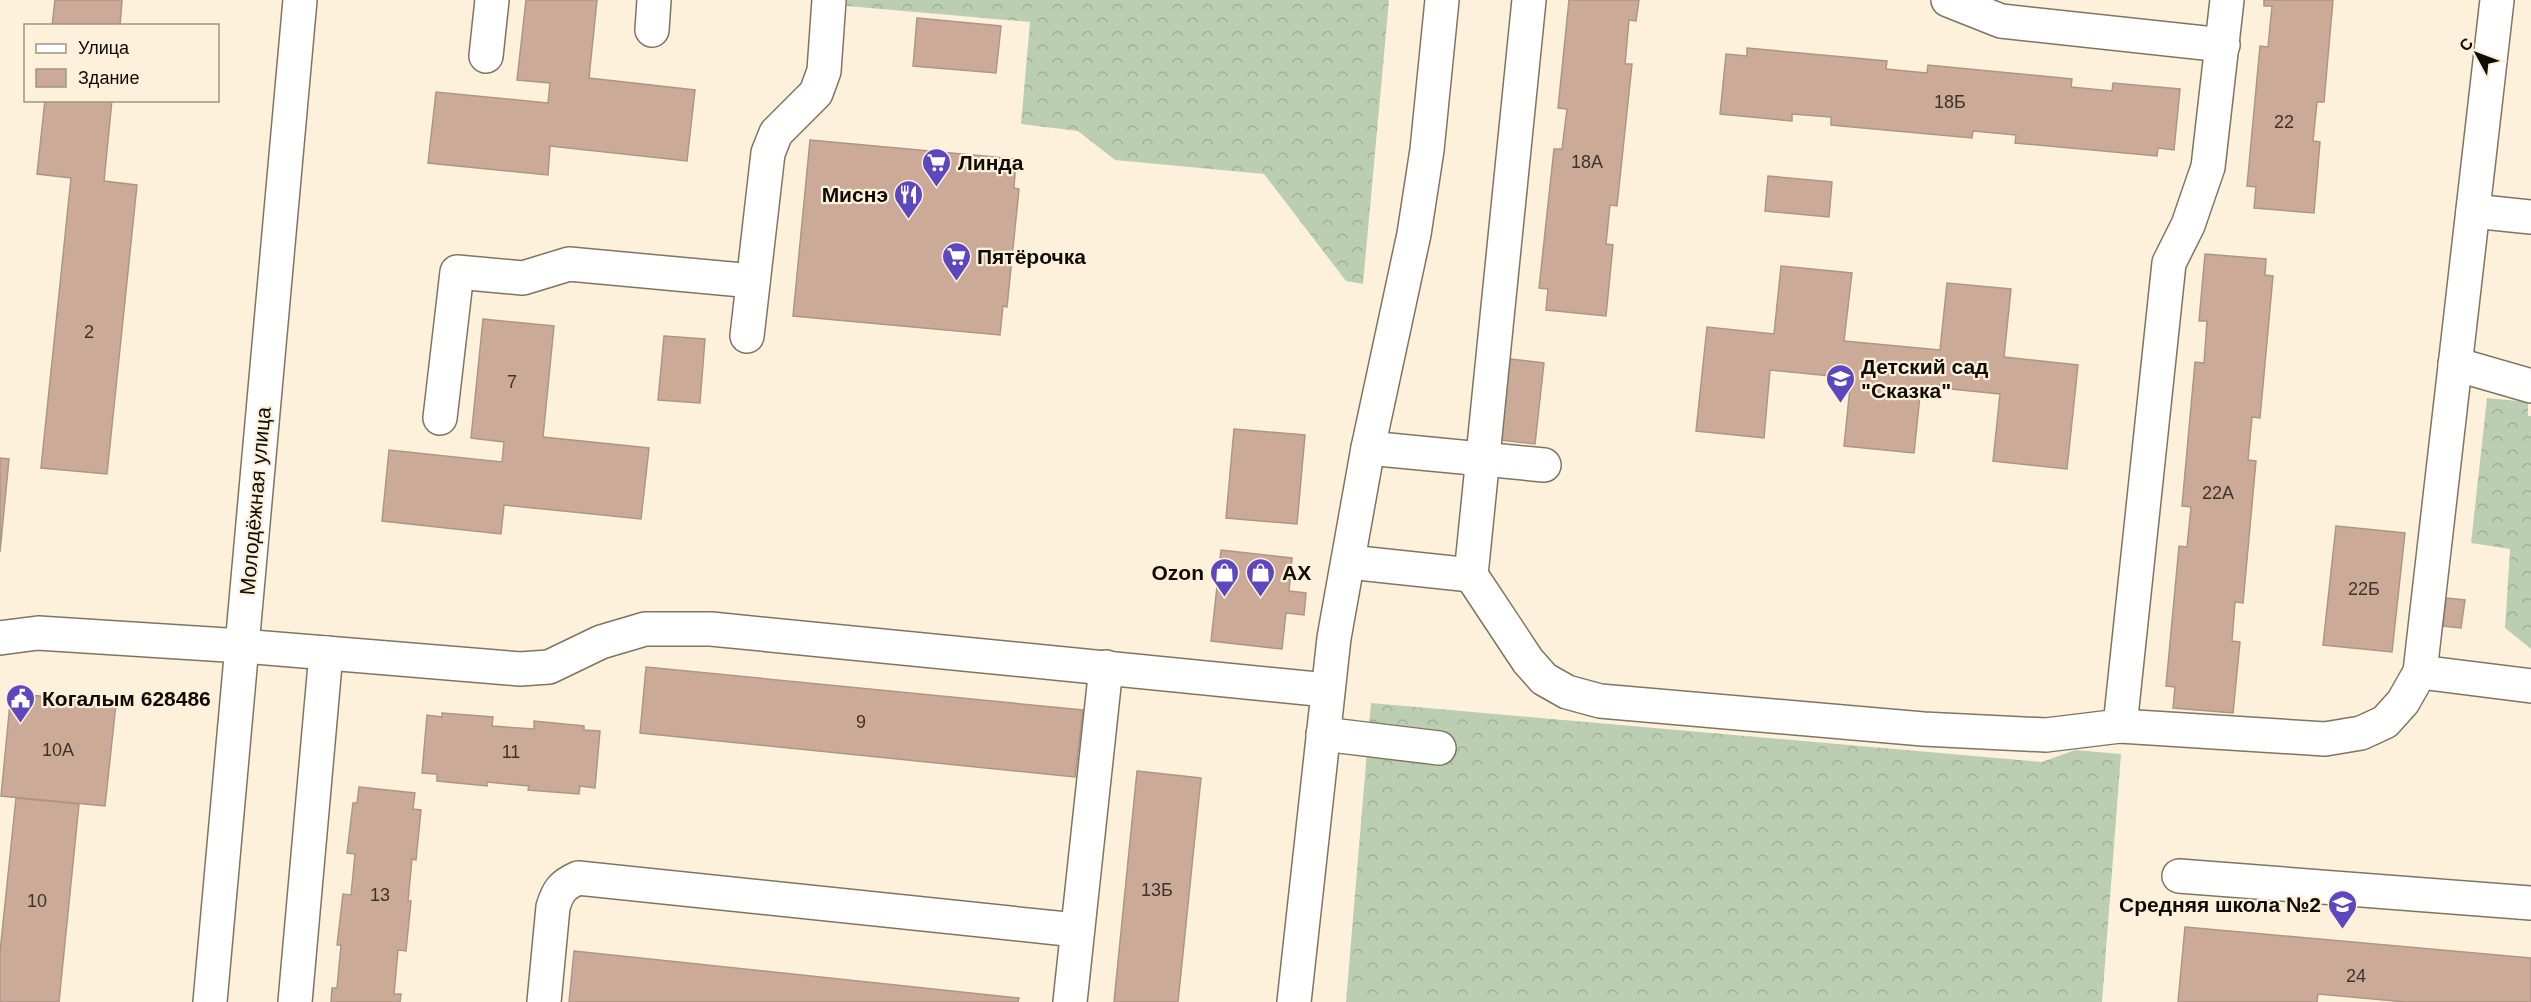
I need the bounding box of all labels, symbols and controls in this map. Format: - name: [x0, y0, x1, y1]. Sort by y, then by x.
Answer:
- legend: [24, 24, 219, 102]
- north arrow: [2447, 24, 2507, 84]
- text: С: [2456, 34, 2477, 54]
- text: Улица: [78, 38, 130, 58]
- text: Здание: [78, 68, 139, 88]
- house number: 18Б: [1934, 92, 1966, 112]
- house number: 22: [2274, 112, 2294, 132]
- supermarket icon: Линда: [921, 146, 953, 188]
- place label: Линда: [958, 151, 1024, 174]
- house number: 18А: [1571, 152, 1603, 172]
- restaurant icon: Миснэ: [893, 178, 925, 220]
- place label: Миснэ: [822, 183, 888, 206]
- supermarket icon: Пятёрочка: [940, 240, 972, 282]
- place label: Пятёрочка: [977, 245, 1086, 268]
- house number: 2: [84, 322, 94, 342]
- place label: Детский сад "Сказка": [1861, 355, 1988, 402]
- school or university icon: Детский сад "Сказка": [1824, 362, 1856, 404]
- house number: 7: [507, 372, 517, 392]
- street label: Молодёжная улица: [235, 406, 275, 596]
- house number: 22А: [2202, 483, 2234, 503]
- shop icon: Ozon: [1209, 556, 1241, 598]
- shop icon: АХ: [1245, 556, 1277, 598]
- place label: Ozon: [1152, 561, 1204, 584]
- place label: АХ: [1282, 561, 1311, 584]
- house number: 22Б: [2348, 579, 2380, 599]
- public building icon: Когалым 628486: [5, 682, 37, 724]
- place label: Когалым 628486: [42, 687, 211, 710]
- house number: 9: [856, 712, 866, 732]
- house number: 10А: [42, 740, 74, 760]
- house number: 11: [502, 742, 520, 762]
- house number: 13Б: [1141, 880, 1173, 900]
- house number: 13: [370, 885, 390, 905]
- school or university icon: Средняя школа №2: [2326, 888, 2358, 930]
- house number: 10: [27, 891, 47, 911]
- place label: Средняя школа №2: [2119, 893, 2321, 916]
- house number: 24: [2346, 966, 2366, 986]

